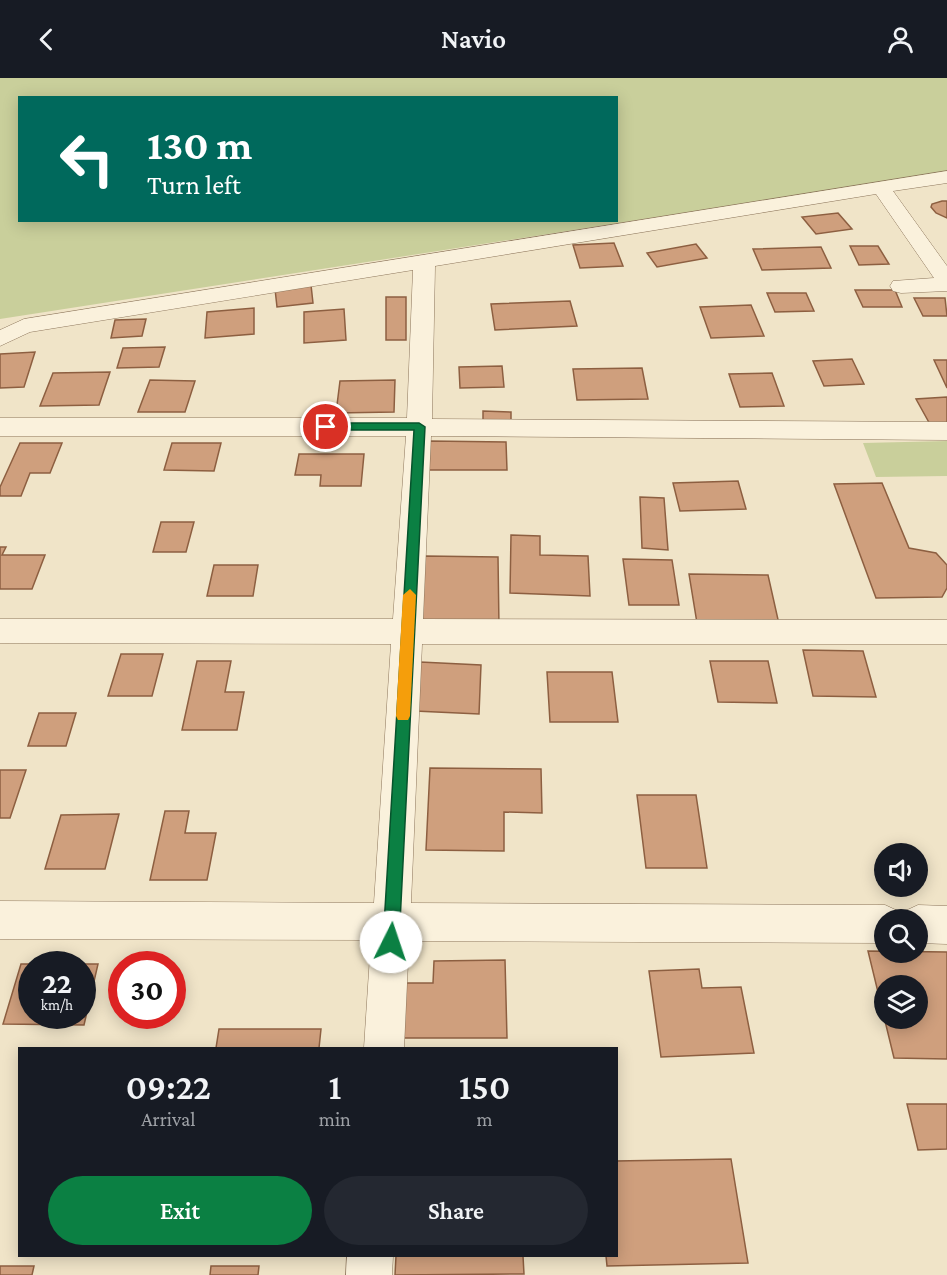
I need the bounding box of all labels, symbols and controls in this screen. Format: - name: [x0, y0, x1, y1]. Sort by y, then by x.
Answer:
- icon: back: [30, 23, 63, 56]
- icon: person: [884, 23, 917, 56]
- text: Navio: [441, 24, 506, 54]
- icon: left: [48, 120, 126, 198]
- text: 130 m: [147, 121, 252, 168]
- text: Turn left: [147, 170, 241, 200]
- pin: [300, 401, 351, 452]
- icon: arrive: [309, 410, 342, 443]
- map controls: [874, 843, 928, 1029]
- button: sound: [874, 843, 928, 897]
- button: search: [874, 909, 928, 963]
- position arrow: [359, 910, 423, 974]
- speed limit sign: 30: [108, 951, 186, 1029]
- text: 22: [42, 966, 72, 999]
- button: layers: [874, 975, 928, 1029]
- text: km/h: [41, 997, 73, 1013]
- text: 09:22: [126, 1067, 211, 1107]
- text: 1: [328, 1067, 341, 1107]
- text: 150: [459, 1067, 510, 1107]
- text: Arrival: [141, 1108, 196, 1130]
- text: min: [319, 1108, 351, 1130]
- text: m: [476, 1108, 492, 1130]
- button: Exit: [48, 1176, 312, 1245]
- button: Share: [324, 1176, 588, 1245]

